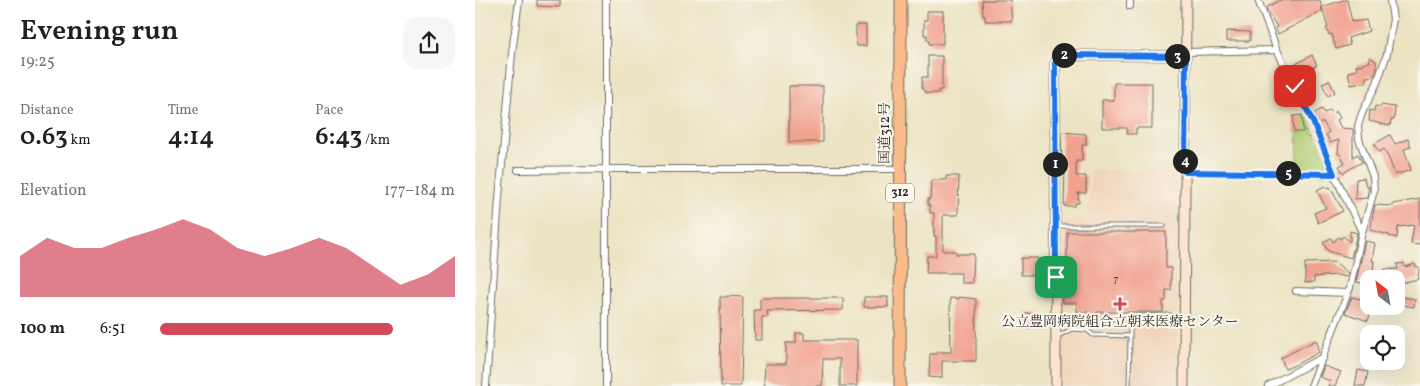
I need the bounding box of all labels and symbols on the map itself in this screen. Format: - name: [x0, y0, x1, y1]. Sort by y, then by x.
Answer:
- pin: 2: [1051, 42, 1077, 68]
- pin: 3: [1165, 44, 1189, 68]
- pin: [1274, 65, 1316, 107]
- street label: 国道312号: [876, 102, 895, 164]
- pin: 4: [1173, 148, 1197, 174]
- pin: 1: [1043, 152, 1067, 176]
- pin: 5: [1275, 160, 1301, 186]
- road number: 312: [886, 184, 914, 202]
- pin: [1035, 256, 1077, 298]
- north arrow: [1360, 270, 1405, 315]
- house number: 7: [1113, 272, 1119, 287]
- marker: 公立豊岡病院組合立朝来医療センター: [1113, 297, 1127, 311]
- place label: 公立豊岡病院組合立朝来医療センター: [1001, 313, 1239, 332]

